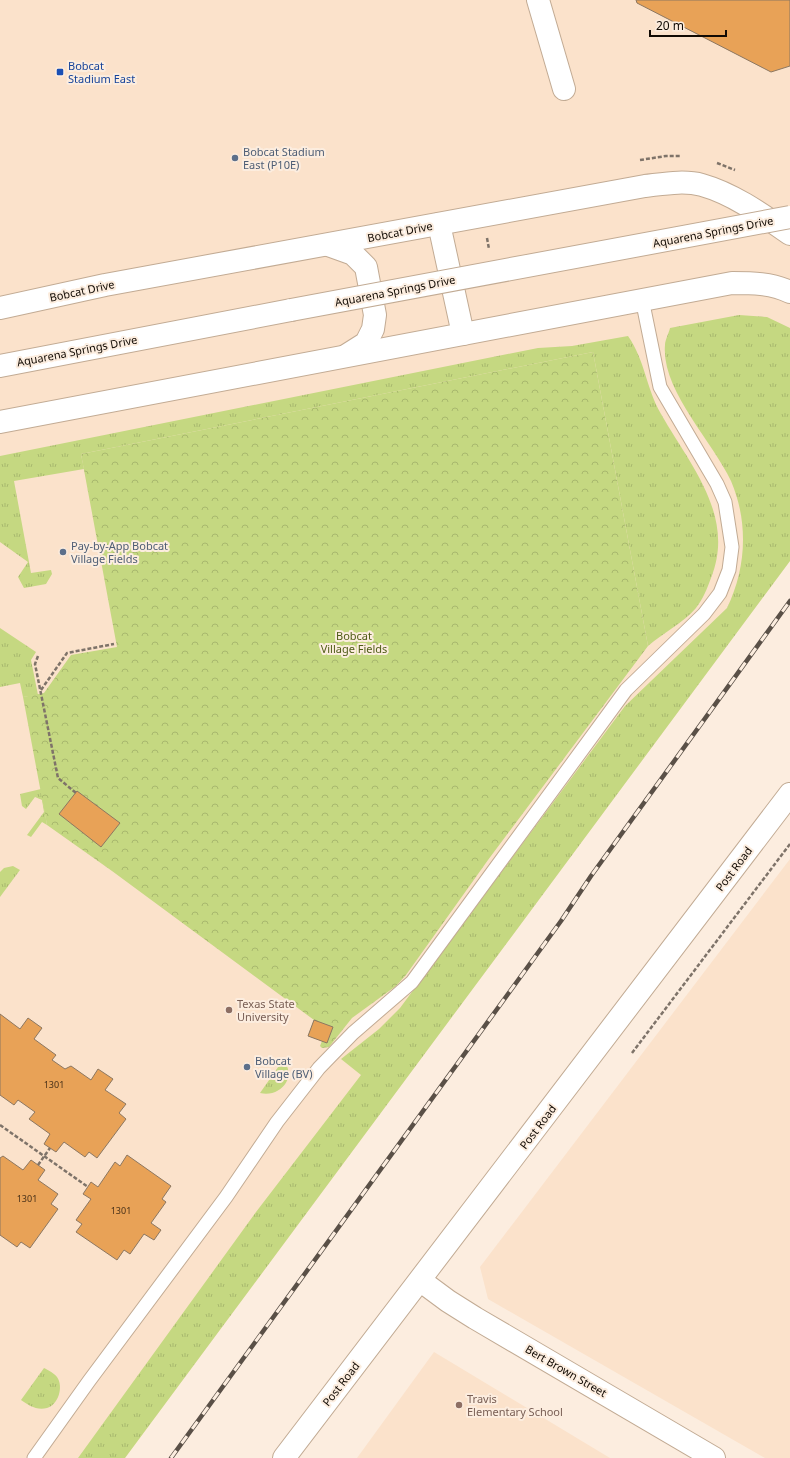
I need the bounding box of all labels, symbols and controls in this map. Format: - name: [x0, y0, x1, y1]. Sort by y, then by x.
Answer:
- scale bar: [650, 12, 726, 38]
- text: 20 m: [656, 17, 684, 34]
- place label: Bobcat Stadium East: [68, 58, 135, 86]
- marker: Bobcat Stadium East: [55, 67, 65, 77]
- place label: Bobcat Stadium East (P10E): [243, 144, 325, 172]
- marker: Bobcat Stadium East (P10E): [230, 153, 240, 163]
- street label: Aquarena Springs Drive: [651, 212, 774, 251]
- street label: Bobcat Drive: [366, 218, 434, 245]
- street label: Aquarena Springs Drive: [333, 271, 456, 310]
- street label: Bobcat Drive: [48, 276, 116, 305]
- street label: Aquarena Springs Drive: [15, 331, 138, 370]
- place label: Pay-by-App Bobcat Village Fields: [71, 538, 168, 566]
- marker: Pay-by-App Bobcat Village Fields: [58, 547, 68, 557]
- park label: Bobcat Village Fields: [321, 628, 387, 656]
- street label: Post Road: [712, 843, 755, 894]
- place label: Texas State University: [237, 996, 295, 1024]
- marker: Texas State University: [224, 1005, 234, 1015]
- place label: Bobcat Village (BV): [255, 1053, 312, 1081]
- marker: Bobcat Village (BV): [242, 1062, 252, 1072]
- house number: 1301: [44, 1078, 64, 1091]
- street label: Post Road: [516, 1101, 559, 1152]
- house number: 1301: [17, 1192, 37, 1205]
- house number: 1301: [111, 1204, 131, 1217]
- street label: Bert Brown Street: [523, 1341, 610, 1400]
- street label: Post Road: [319, 1359, 362, 1409]
- place label: Travis Elementary School: [467, 1391, 563, 1419]
- marker: Travis Elementary School: [454, 1400, 464, 1410]

